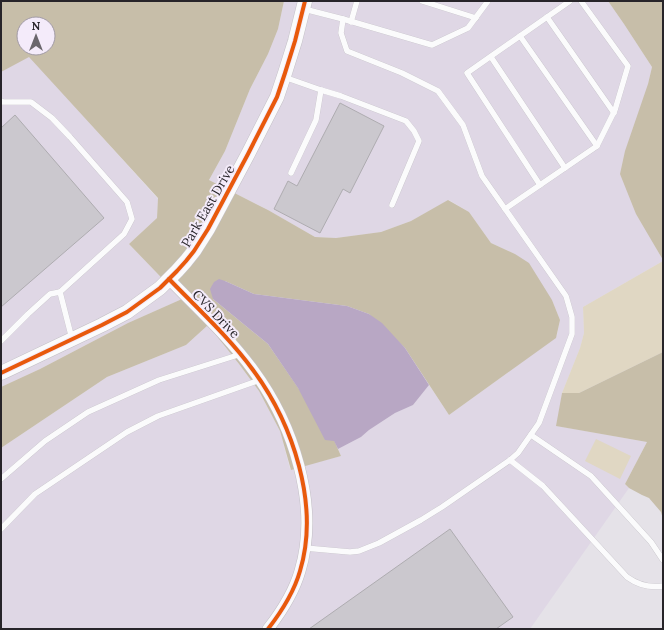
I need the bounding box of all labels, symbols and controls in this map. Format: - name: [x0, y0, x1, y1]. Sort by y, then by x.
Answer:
- north arrow: [16, 16, 56, 56]
- text: N: [32, 19, 41, 33]
- street label: Park East Drive: [178, 162, 238, 250]
- street label: CVS Drive: [189, 286, 243, 342]

